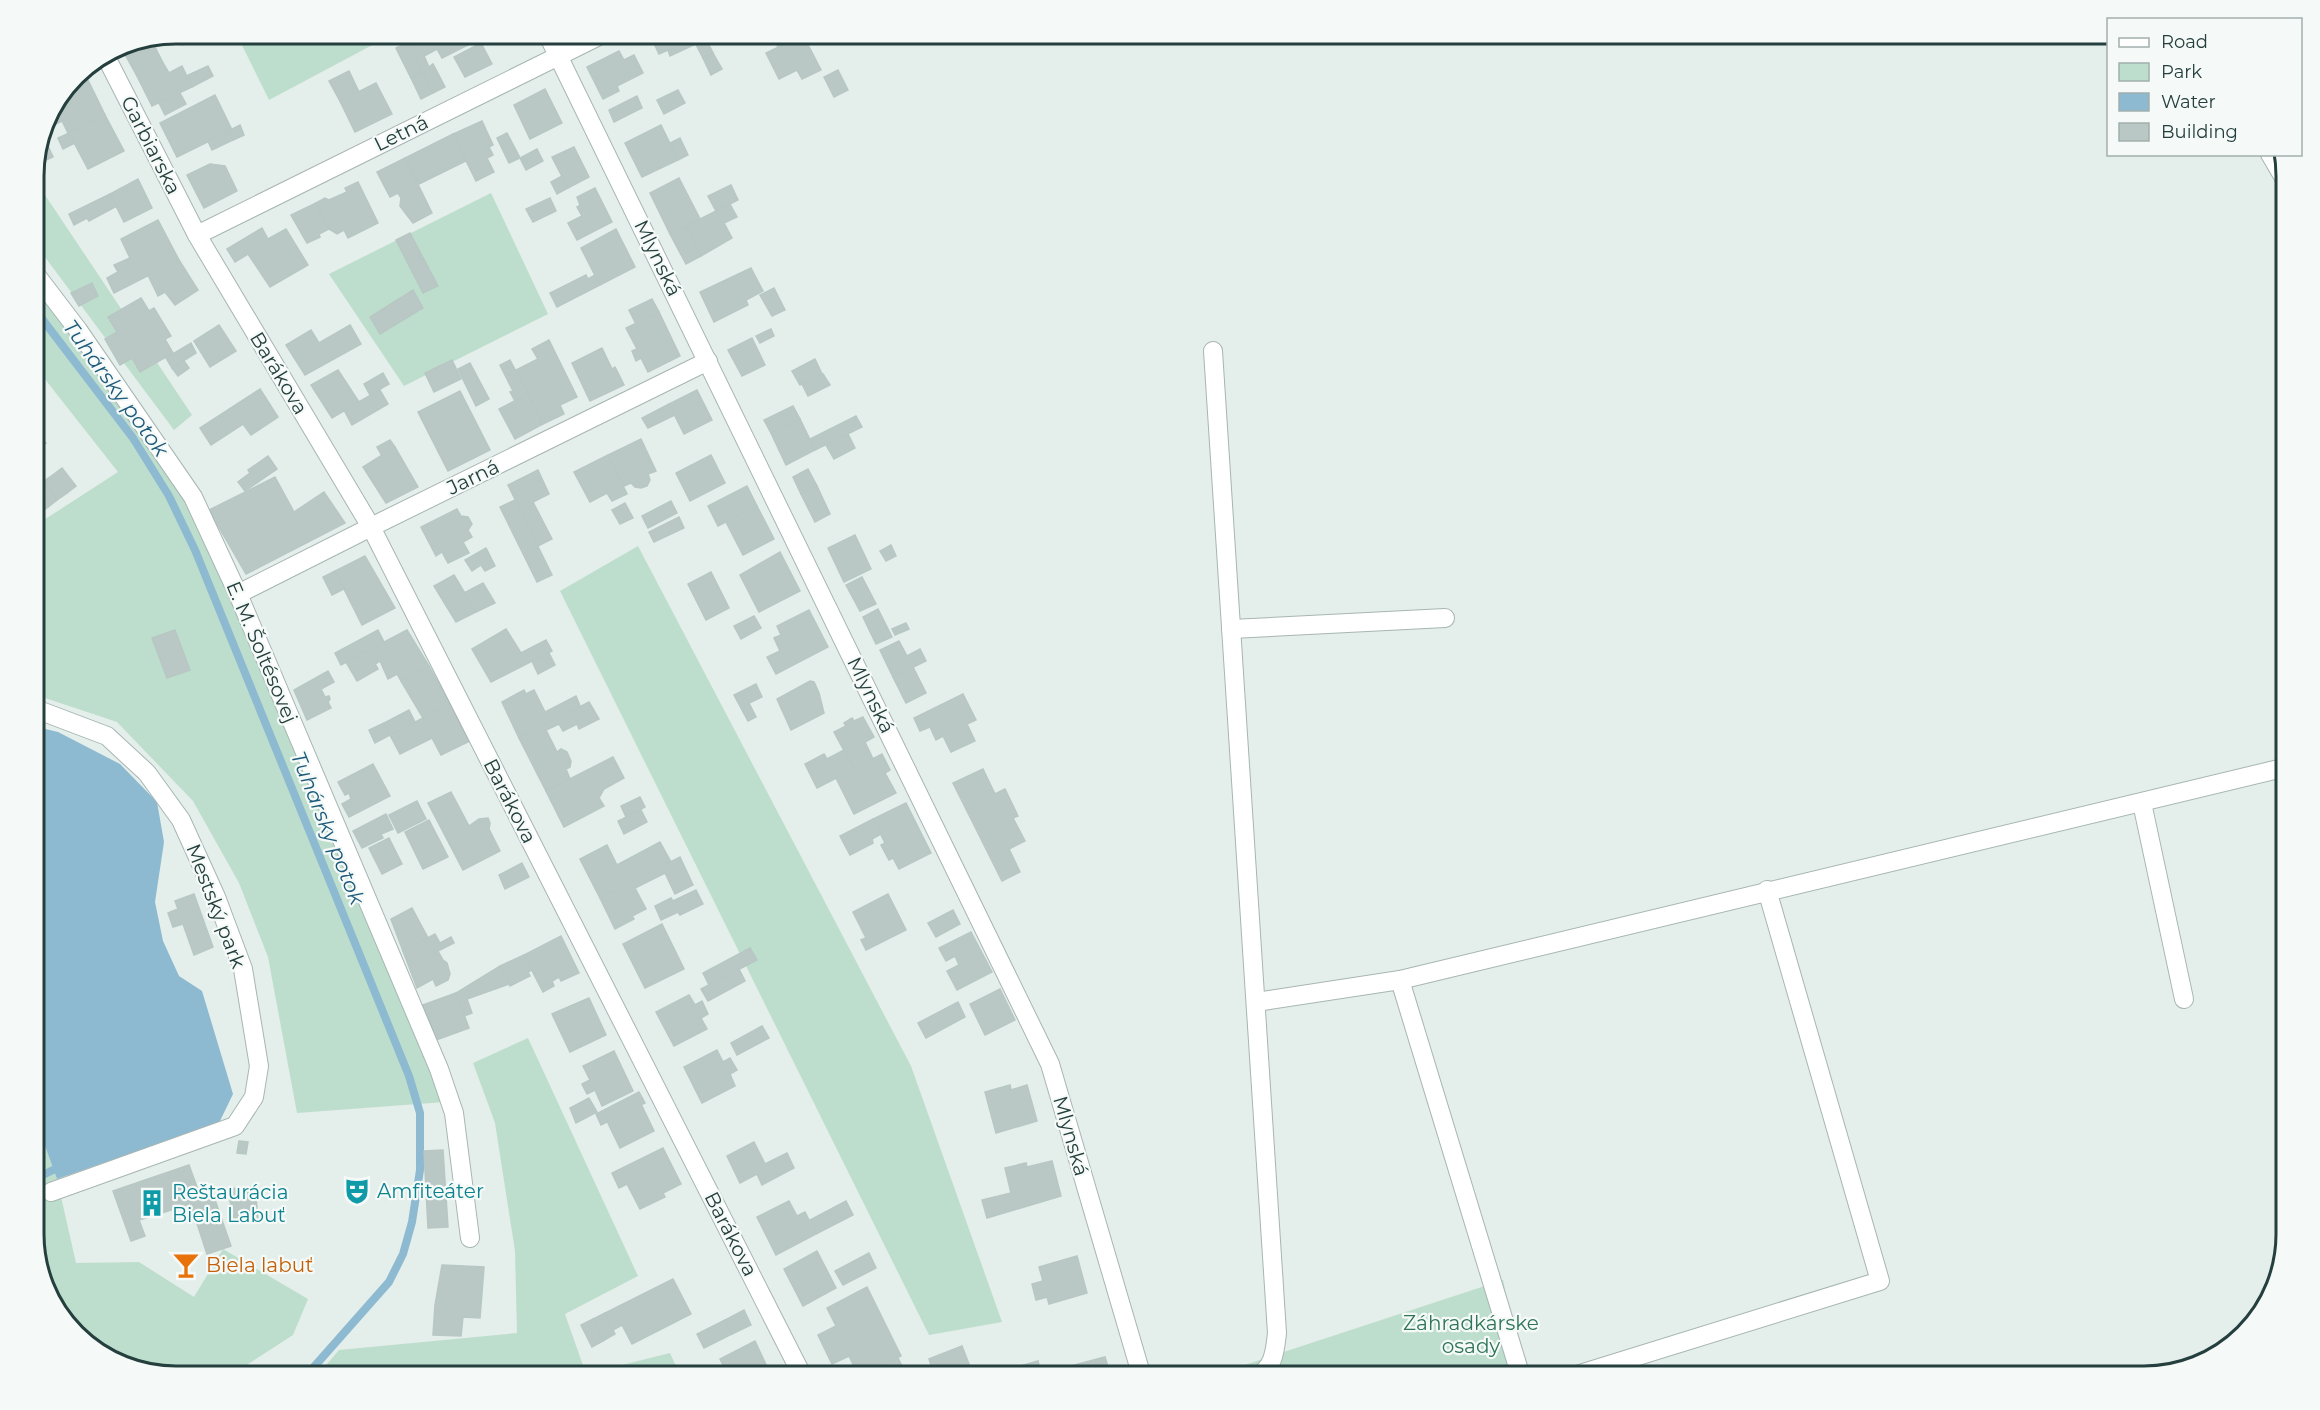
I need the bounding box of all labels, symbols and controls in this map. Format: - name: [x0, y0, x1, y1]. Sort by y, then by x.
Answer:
- legend: [2107, 18, 2302, 156]
- text: Road: [2161, 31, 2208, 53]
- text: Park: [2161, 61, 2202, 83]
- text: Water: [2161, 91, 2216, 113]
- street label: Garbiarska: [116, 92, 186, 198]
- street label: Letná: [370, 110, 432, 156]
- text: Building: [2161, 121, 2238, 143]
- street label: Mlynská: [629, 216, 687, 300]
- water label: Tuhársky potok: [58, 315, 175, 462]
- street label: Barákova: [245, 327, 313, 419]
- street label: Jarná: [442, 454, 503, 500]
- street label: E. M. Šoltésovej: [221, 578, 303, 726]
- street label: Mlynská: [842, 653, 900, 737]
- water label: Tuhársky potok: [286, 748, 371, 910]
- street label: Barákova: [478, 755, 542, 847]
- street label: Mestský park: [181, 840, 251, 972]
- street label: Mlynská: [1048, 1093, 1094, 1179]
- theatre icon: Amfiteáter: [342, 1176, 372, 1206]
- place label: Amfiteáter: [377, 1179, 484, 1203]
- place label: Reštaurácia Biela Labuť: [172, 1180, 289, 1227]
- building icon: Reštaurácia Biela Labuť: [137, 1188, 167, 1218]
- street label: Barákova: [699, 1188, 763, 1280]
- bar icon: Biela labuť: [171, 1250, 201, 1280]
- place label: Biela labuť: [206, 1253, 313, 1277]
- park label: Záhradkárske osady: [1403, 1311, 1539, 1358]

